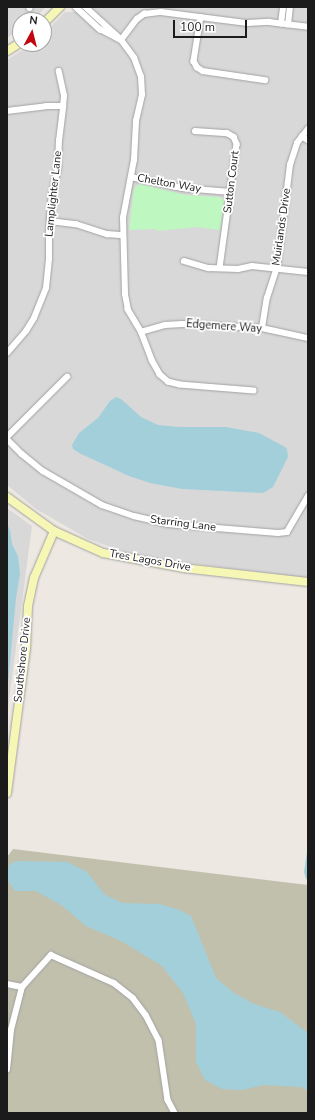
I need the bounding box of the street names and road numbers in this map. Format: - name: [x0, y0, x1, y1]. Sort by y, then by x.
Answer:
- street label: Lamplighter Lane: [43, 150, 65, 238]
- street label: Sutton Court: [222, 150, 242, 214]
- street label: Chelton Way: [136, 172, 202, 196]
- street label: Muirlands Drive: [270, 187, 294, 267]
- street label: Edgemere Way: [186, 318, 262, 336]
- street label: Starring Lane: [149, 513, 217, 535]
- street label: Tres Lagos Drive: [108, 547, 192, 575]
- street label: Southshore Drive: [12, 617, 34, 703]

